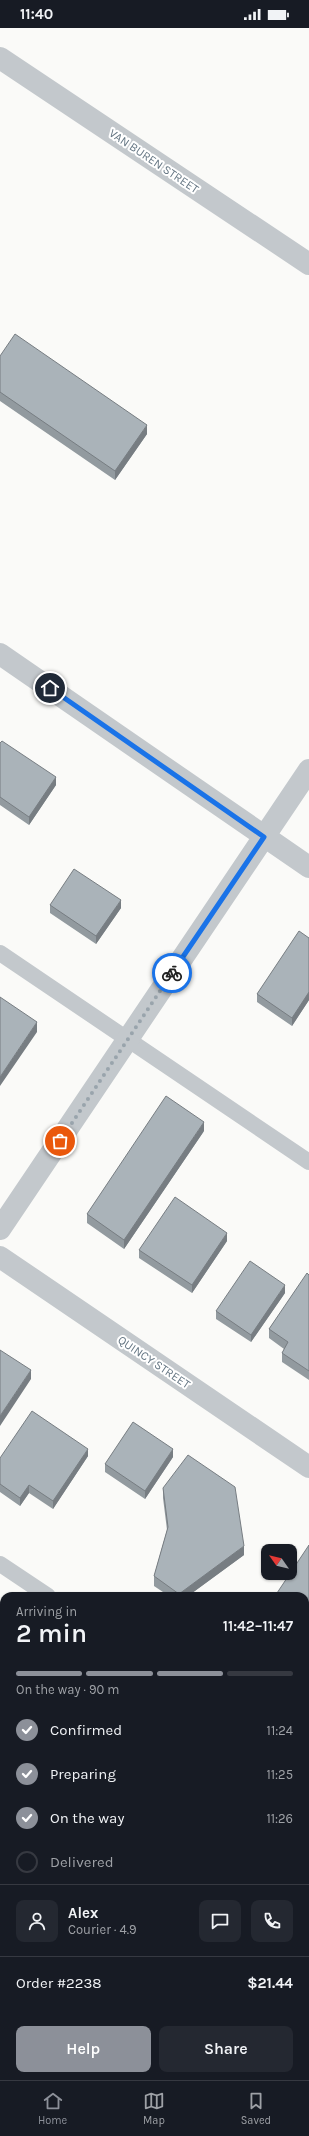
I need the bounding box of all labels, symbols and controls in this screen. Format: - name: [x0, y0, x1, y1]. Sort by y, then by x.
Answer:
- text: 11:40: [20, 5, 53, 23]
- street label: VAN BUREN STREET: [107, 126, 201, 196]
- pin: [33, 671, 67, 705]
- icon: home: [39, 677, 61, 699]
- courier: [152, 953, 192, 993]
- icon: bike: [161, 962, 183, 984]
- pin: [43, 1124, 77, 1158]
- icon: bag: [49, 1130, 71, 1152]
- street label: QUINCY STREET: [115, 1333, 193, 1391]
- north arrow: [261, 1544, 297, 1580]
- map controls: [261, 1544, 297, 1580]
- text: Arriving in: [16, 1604, 77, 1619]
- text: 11:42–11:47: [223, 1617, 293, 1635]
- text: 2 min: [16, 1618, 87, 1649]
- text: On the way · 90 m: [16, 1682, 119, 1697]
- icon: check: [16, 1719, 38, 1741]
- text: Confirmed: [50, 1721, 122, 1739]
- text: 11:24: [267, 1723, 293, 1738]
- icon: check: [16, 1763, 38, 1785]
- text: Preparing: [50, 1765, 116, 1783]
- text: 11:25: [267, 1767, 293, 1782]
- icon: check: [16, 1807, 38, 1829]
- text: On the way: [50, 1809, 124, 1827]
- text: 11:26: [266, 1811, 293, 1826]
- text: Delivered: [50, 1853, 114, 1871]
- button: person: [16, 1900, 58, 1942]
- button: chat: [199, 1900, 241, 1942]
- button: phone: [251, 1900, 293, 1942]
- text: Alex: [68, 1904, 98, 1922]
- text: Courier · 4.9: [68, 1922, 137, 1937]
- text: Order #2238: [16, 1974, 102, 1992]
- text: $21.44: [247, 1974, 293, 1992]
- button: Help: [16, 2026, 151, 2072]
- button: Share: [159, 2026, 293, 2072]
- tab: Home: [38, 2090, 67, 2127]
- tab: Map: [143, 2090, 165, 2127]
- tab: Saved: [241, 2090, 271, 2127]

